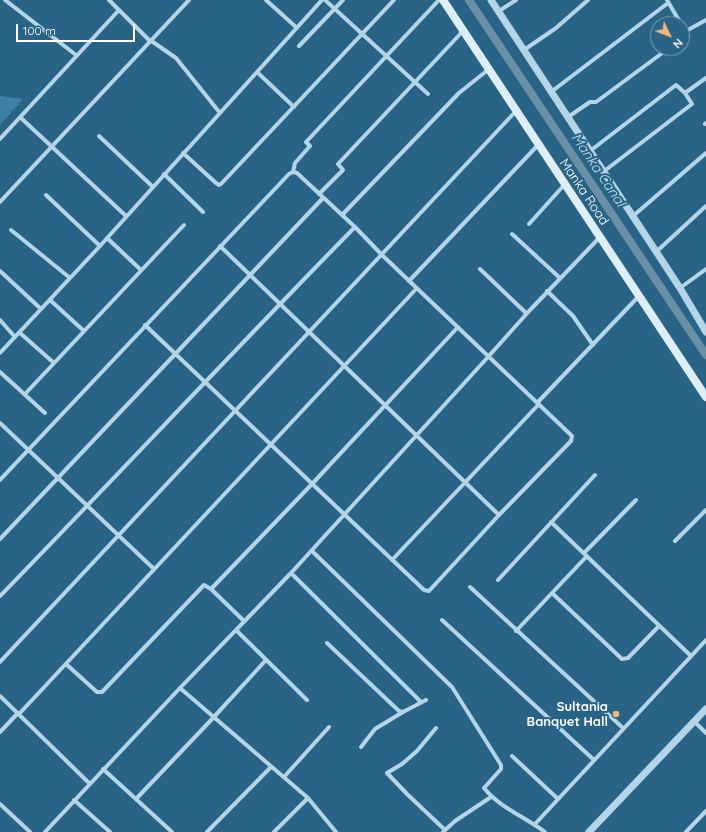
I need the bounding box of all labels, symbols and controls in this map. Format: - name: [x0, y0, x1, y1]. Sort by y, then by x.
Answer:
- scale bar: [18, 16, 137, 42]
- north arrow: [650, 16, 690, 56]
- text: 100 m: [23, 23, 56, 38]
- text: N: [670, 36, 686, 51]
- water label: Manka Canal: [567, 130, 629, 210]
- street label: Manka Road: [556, 156, 612, 228]
- place label: Sultania Banquet Hall: [527, 699, 608, 730]
- marker: Sultania Banquet Hall: [611, 709, 621, 719]

